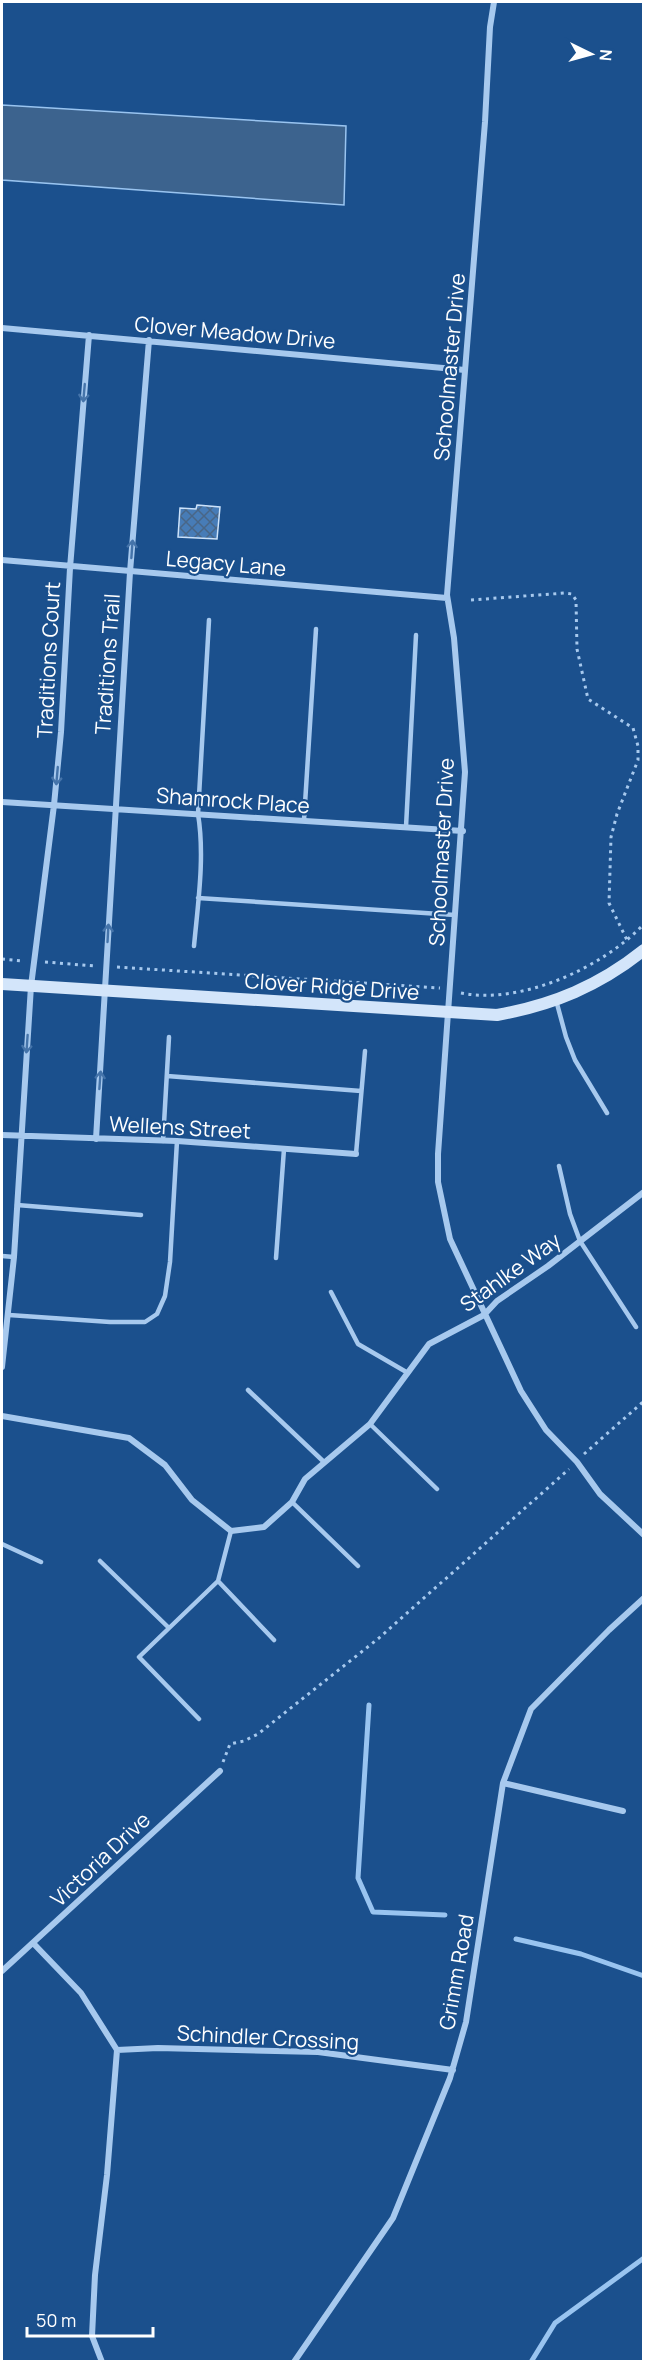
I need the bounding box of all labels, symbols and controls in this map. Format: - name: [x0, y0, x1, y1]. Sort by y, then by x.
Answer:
- north arrow: [561, 24, 621, 84]
- text: N: [594, 49, 617, 62]
- street label: Schoolmaster Drive: [427, 272, 471, 462]
- street label: Clover Meadow Drive: [133, 309, 337, 355]
- one-way arrow: [79, 382, 90, 402]
- one-way arrow: [126, 540, 137, 560]
- street label: Legacy Lane: [165, 544, 287, 582]
- street label: Traditions Court: [30, 581, 66, 739]
- street label: Traditions Trail: [88, 593, 126, 735]
- street label: Schoolmaster Drive: [422, 757, 460, 947]
- one-way arrow: [51, 765, 62, 785]
- street label: Shamrock Place: [155, 781, 311, 819]
- one-way arrow: [103, 923, 114, 943]
- street label: Clover Ridge Drive: [244, 966, 420, 1006]
- one-way arrow: [21, 1034, 32, 1054]
- one-way arrow: [95, 1071, 106, 1091]
- street label: Wellens Street: [108, 1109, 252, 1145]
- street label: Stahlke Way: [454, 1226, 566, 1318]
- street label: Victoria Drive: [44, 1806, 156, 1912]
- street label: Grimm Road: [432, 1912, 480, 2032]
- street label: Schindler Crossing: [176, 2018, 360, 2056]
- scale bar: [27, 2300, 153, 2338]
- text: 50 m: [36, 2308, 76, 2332]

